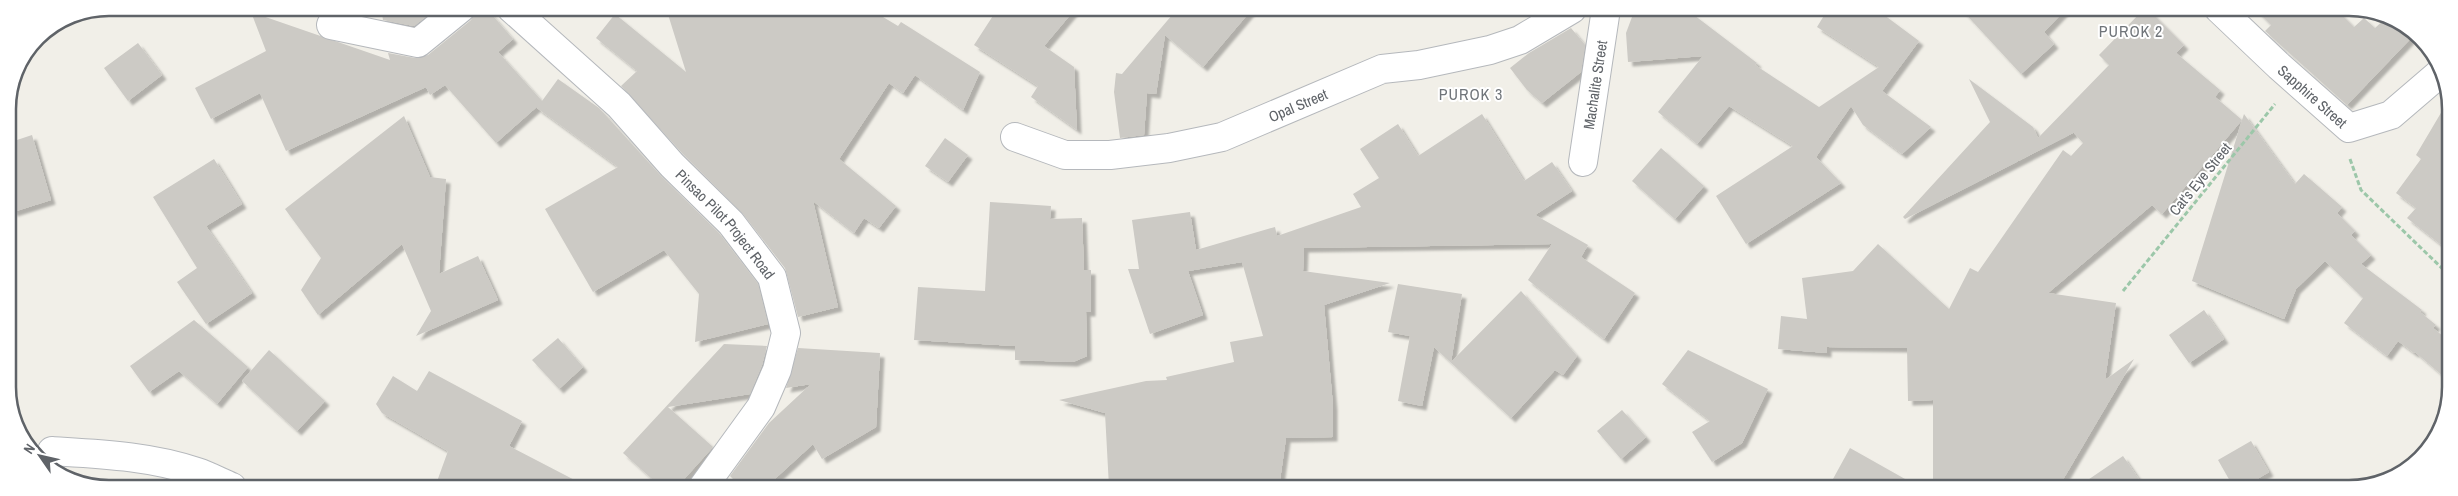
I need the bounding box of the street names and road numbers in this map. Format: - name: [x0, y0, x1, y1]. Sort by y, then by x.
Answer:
- street label: Machalite Street: [1578, 38, 1612, 131]
- street label: Sapphire Street: [2274, 60, 2353, 133]
- street label: Opal Street: [1265, 83, 1331, 127]
- street label: Cat's Eye Street: [2164, 138, 2236, 220]
- street label: Pinsao Pilot Project Road: [671, 164, 780, 283]

